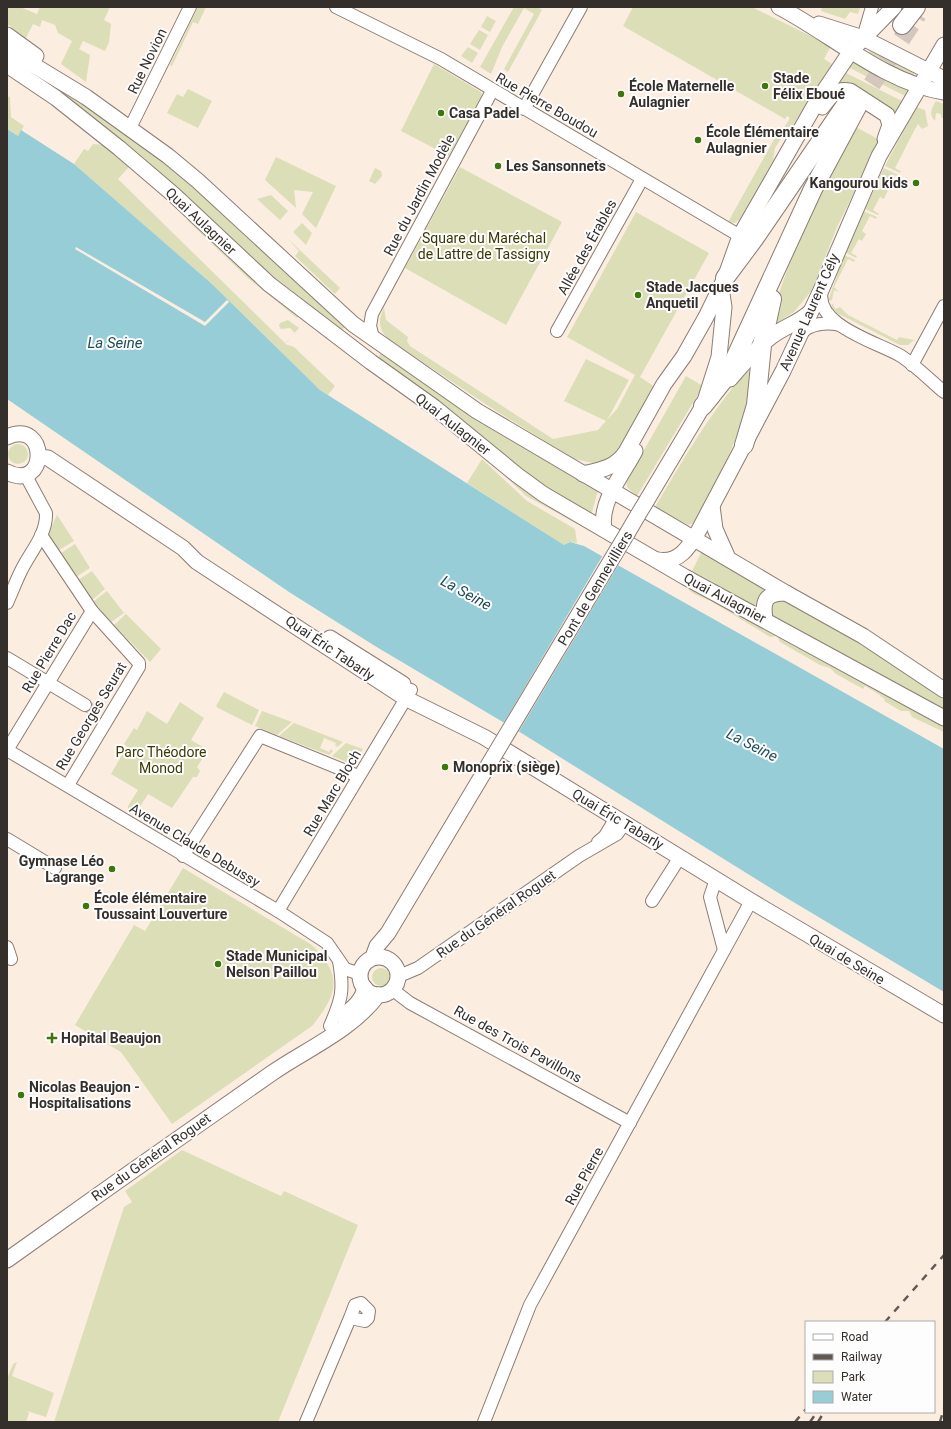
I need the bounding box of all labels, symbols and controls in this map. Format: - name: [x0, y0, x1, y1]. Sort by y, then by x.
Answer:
- street label: Rue Novion: [124, 26, 170, 96]
- street label: Rue Pierre Boudou: [493, 69, 601, 141]
- place label: Stade Félix Eboué: [773, 70, 846, 102]
- place label: École Maternelle Aulagnier: [629, 77, 735, 110]
- marker: Stade Félix Eboué: [760, 81, 770, 91]
- marker: École Maternelle Aulagnier: [616, 89, 626, 99]
- place label: Casa Padel: [449, 105, 519, 121]
- marker: Casa Padel: [436, 108, 446, 118]
- place label: École Élémentaire Aulagnier: [706, 123, 819, 156]
- street label: Rue du Jardin Modèle: [380, 132, 458, 258]
- marker: École Élémentaire Aulagnier: [693, 135, 703, 145]
- place label: Les Sansonnets: [506, 158, 606, 174]
- marker: Les Sansonnets: [493, 161, 503, 171]
- place label: Kangourou kids: [810, 175, 908, 191]
- marker: Kangourou kids: [911, 178, 921, 188]
- street label: Quai Aulagnier: [162, 184, 240, 258]
- street label: Allée des Érables: [553, 196, 620, 297]
- park label: Square du Maréchal de Lattre de Tassigny: [418, 230, 551, 262]
- street label: Avenue Laurent Cély: [776, 251, 842, 373]
- place label: Stade Jacques Anquetil: [646, 279, 739, 311]
- marker: Stade Jacques Anquetil: [633, 290, 643, 300]
- water label: La Seine: [87, 334, 143, 352]
- street label: Quai Aulagnier: [412, 390, 494, 458]
- street label: Pont de Gennevilliers: [554, 528, 636, 648]
- street label: Quai Aulagnier: [681, 570, 769, 626]
- water label: La Seine: [438, 572, 495, 614]
- street label: Rue Pierre Dac: [19, 609, 79, 695]
- street label: Quai Éric Tabarly: [282, 611, 378, 684]
- street label: Rue Georges Seurat: [52, 659, 130, 773]
- water label: La Seine: [723, 724, 781, 766]
- park label: Parc Théodore Monod: [116, 744, 206, 776]
- street label: Rue Marc Bloch: [300, 747, 364, 839]
- place label: Monoprix (siège): [453, 759, 560, 776]
- marker: Monoprix (siège): [440, 762, 450, 772]
- street label: Quai Éric Tabarly: [569, 785, 667, 853]
- street label: Avenue Claude Debussy: [127, 800, 263, 890]
- place label: Gymnase Léo Lagrange: [19, 853, 104, 885]
- marker: Gymnase Léo Lagrange: [107, 864, 117, 874]
- street label: Rue du Général Roguet: [433, 867, 559, 961]
- place label: École élémentaire Toussaint Louverture: [94, 889, 228, 922]
- marker: École élémentaire Toussaint Louverture: [81, 901, 91, 911]
- street label: Quai de Seine: [806, 930, 888, 988]
- place label: Stade Municipal Nelson Paillou: [226, 948, 328, 980]
- marker: Stade Municipal Nelson Paillou: [213, 959, 223, 969]
- street label: Rue des Trois Pavillons: [451, 1002, 585, 1086]
- place label: Hopital Beaujon: [61, 1030, 161, 1046]
- marker: Hopital Beaujon: [46, 1032, 58, 1044]
- place label: Nicolas Beaujon - Hospitalisations: [29, 1079, 140, 1111]
- marker: Nicolas Beaujon - Hospitalisations: [16, 1090, 26, 1100]
- street label: Rue du Général Roguet: [88, 1110, 214, 1204]
- street label: Rue Pierre: [562, 1144, 606, 1208]
- legend: [805, 1321, 935, 1413]
- text: Road: [841, 1330, 869, 1344]
- text: Railway: [841, 1350, 882, 1364]
- text: Park: [841, 1370, 866, 1384]
- text: Water: [841, 1390, 872, 1404]

